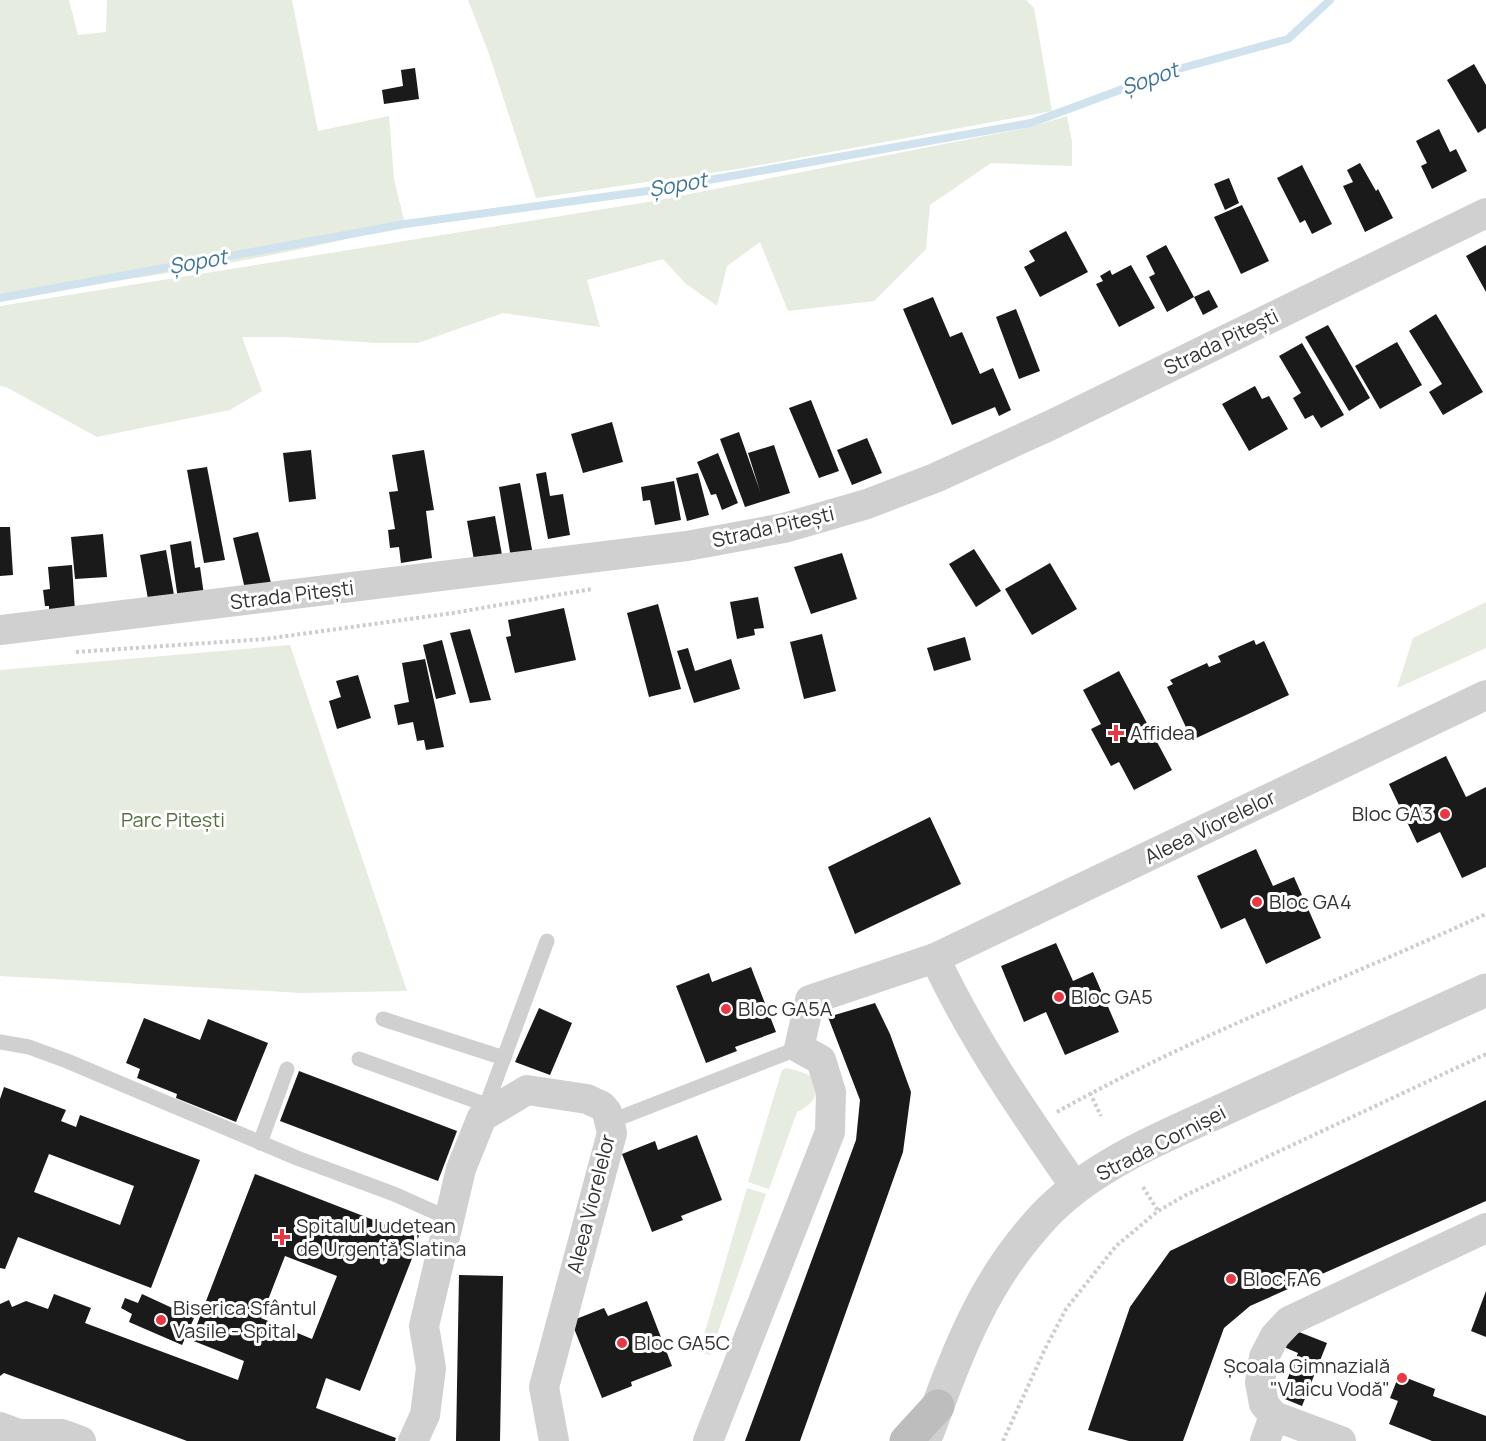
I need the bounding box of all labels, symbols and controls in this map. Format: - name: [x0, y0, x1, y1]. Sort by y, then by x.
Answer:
- water label: Șopot: [1117, 54, 1184, 101]
- water label: Șopot: [647, 165, 712, 203]
- water label: Șopot: [167, 242, 232, 280]
- street label: Strada Pitești: [1159, 302, 1283, 381]
- street label: Strada Pitești: [709, 499, 837, 554]
- street label: Strada Pitești: [229, 574, 355, 615]
- place label: Affidea: [1130, 719, 1195, 746]
- marker: Affidea: [1107, 724, 1125, 742]
- street label: Aleea Viorelelor: [1140, 783, 1280, 870]
- place label: Bloc GA3: [1352, 800, 1433, 827]
- park label: Parc Pitești: [121, 806, 225, 833]
- marker: Bloc GA3: [1438, 807, 1452, 821]
- place label: Bloc GA4: [1269, 888, 1352, 915]
- marker: Bloc GA4: [1250, 895, 1264, 909]
- place label: Bloc GA5: [1071, 983, 1153, 1010]
- marker: Bloc GA5: [1052, 990, 1066, 1004]
- place label: Bloc GA5A: [738, 995, 833, 1022]
- marker: Bloc GA5A: [719, 1002, 733, 1016]
- street label: Strada Cornișei: [1091, 1098, 1230, 1187]
- street label: Aleea Viorelelor: [560, 1131, 621, 1276]
- place label: Spitalul Județean de Urgență Slatina: [296, 1212, 466, 1262]
- marker: Spitalul Județean de Urgență Slatina: [273, 1228, 291, 1246]
- place label: Bloc FA6: [1243, 1265, 1322, 1292]
- marker: Bloc FA6: [1224, 1272, 1238, 1286]
- place label: Biserica Sfântul Vasile - Spital: [173, 1294, 317, 1344]
- marker: Biserica Sfântul Vasile - Spital: [154, 1313, 168, 1327]
- place label: Bloc GA5C: [634, 1329, 730, 1356]
- marker: Bloc GA5C: [615, 1336, 629, 1350]
- place label: Școala Gimnazială "Vlaicu Vodă": [1223, 1352, 1390, 1402]
- marker: Școala Gimnazială "Vlaicu Vodă": [1395, 1371, 1409, 1385]

